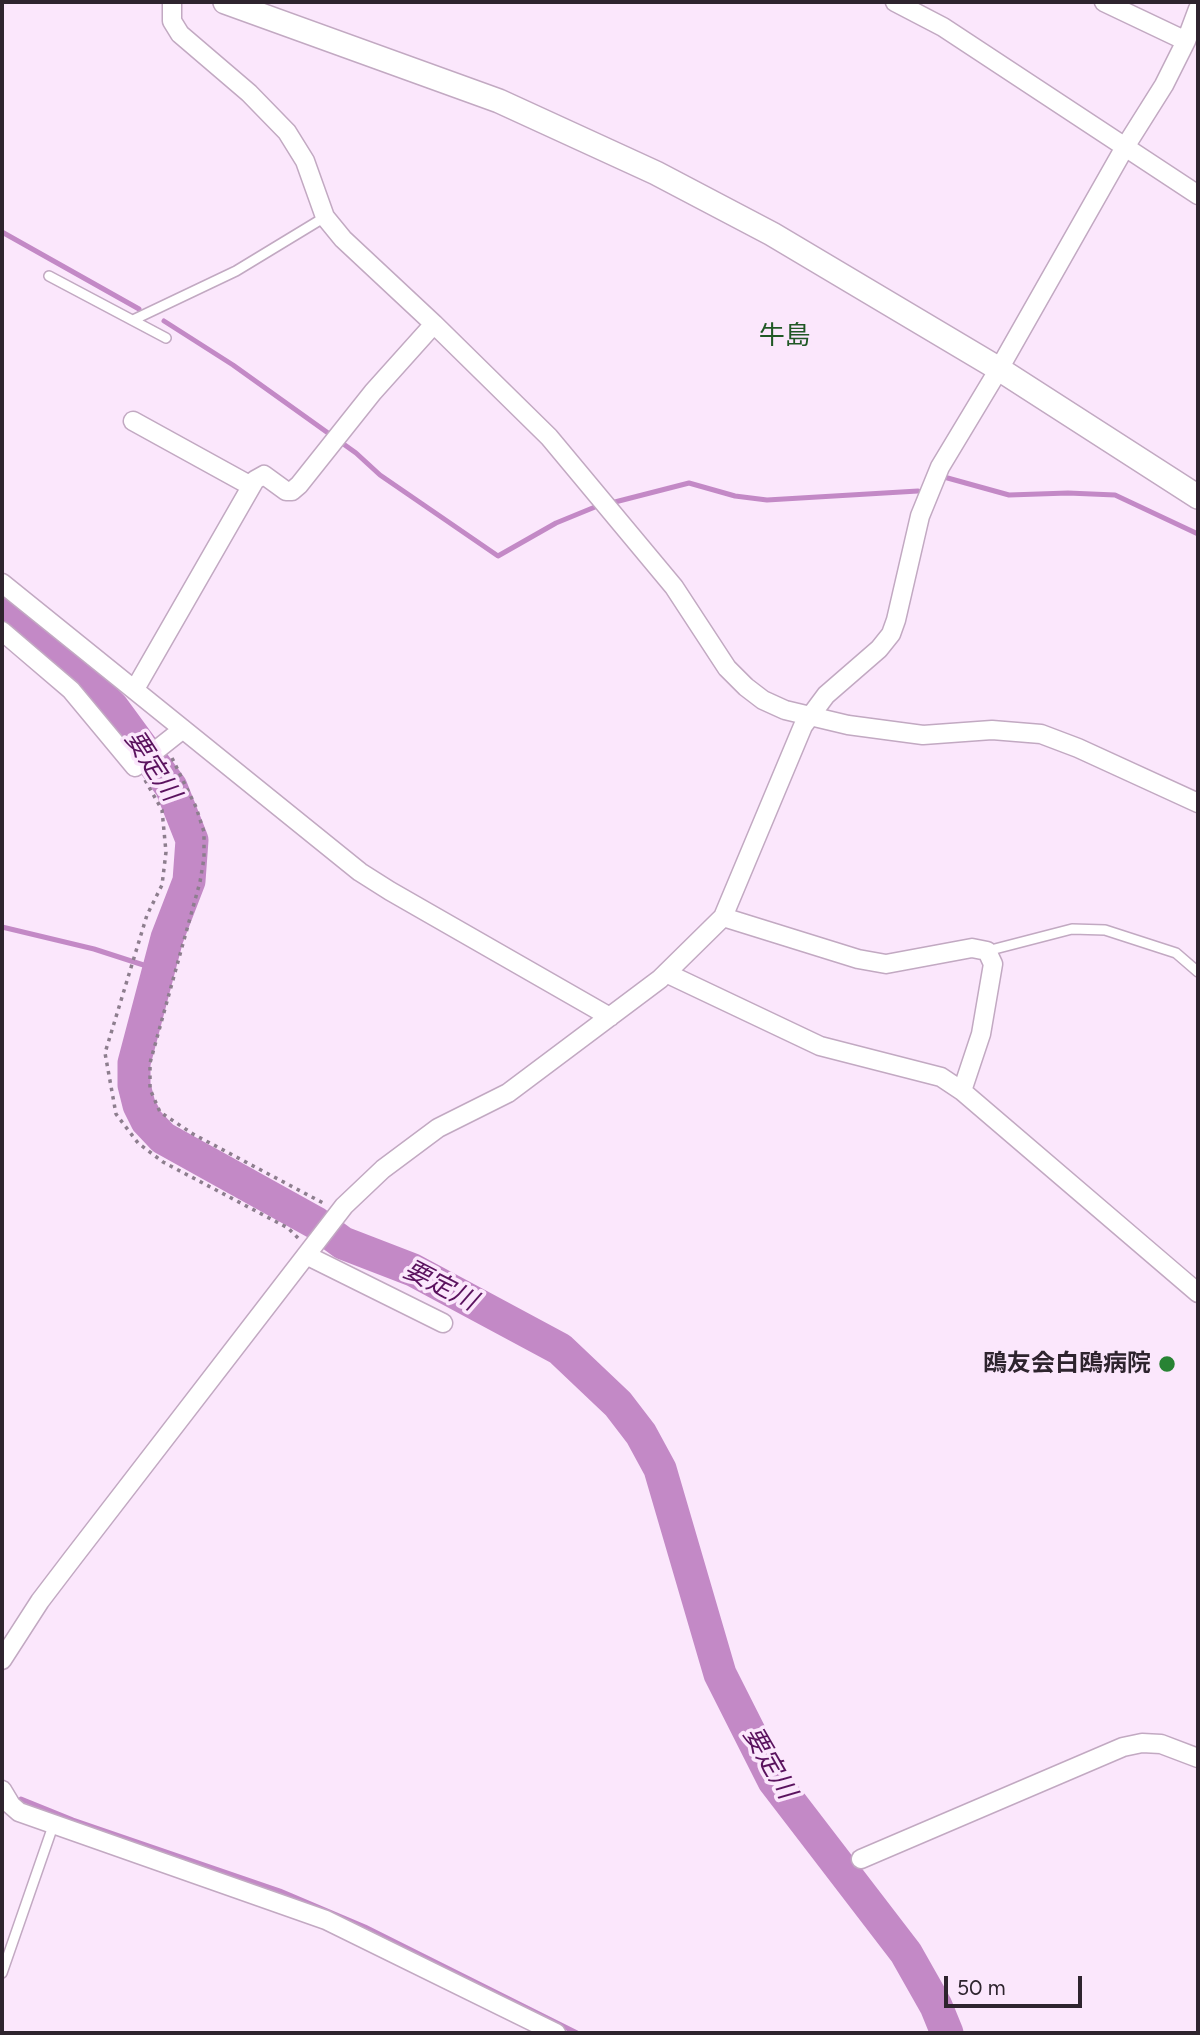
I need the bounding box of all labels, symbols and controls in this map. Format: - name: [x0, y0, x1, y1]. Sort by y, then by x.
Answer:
- district label: 牛島: [759, 320, 811, 352]
- water label: 要定川: [118, 725, 186, 807]
- water label: 要定川: [398, 1254, 482, 1318]
- place label: 鴎友会白鴎病院: [983, 1350, 1151, 1378]
- marker: 鴎友会白鴎病院: [1157, 1354, 1177, 1374]
- water label: 要定川: [736, 1721, 802, 1805]
- scale bar: [948, 1962, 1086, 2006]
- text: 50 m: [957, 1975, 1006, 2000]

